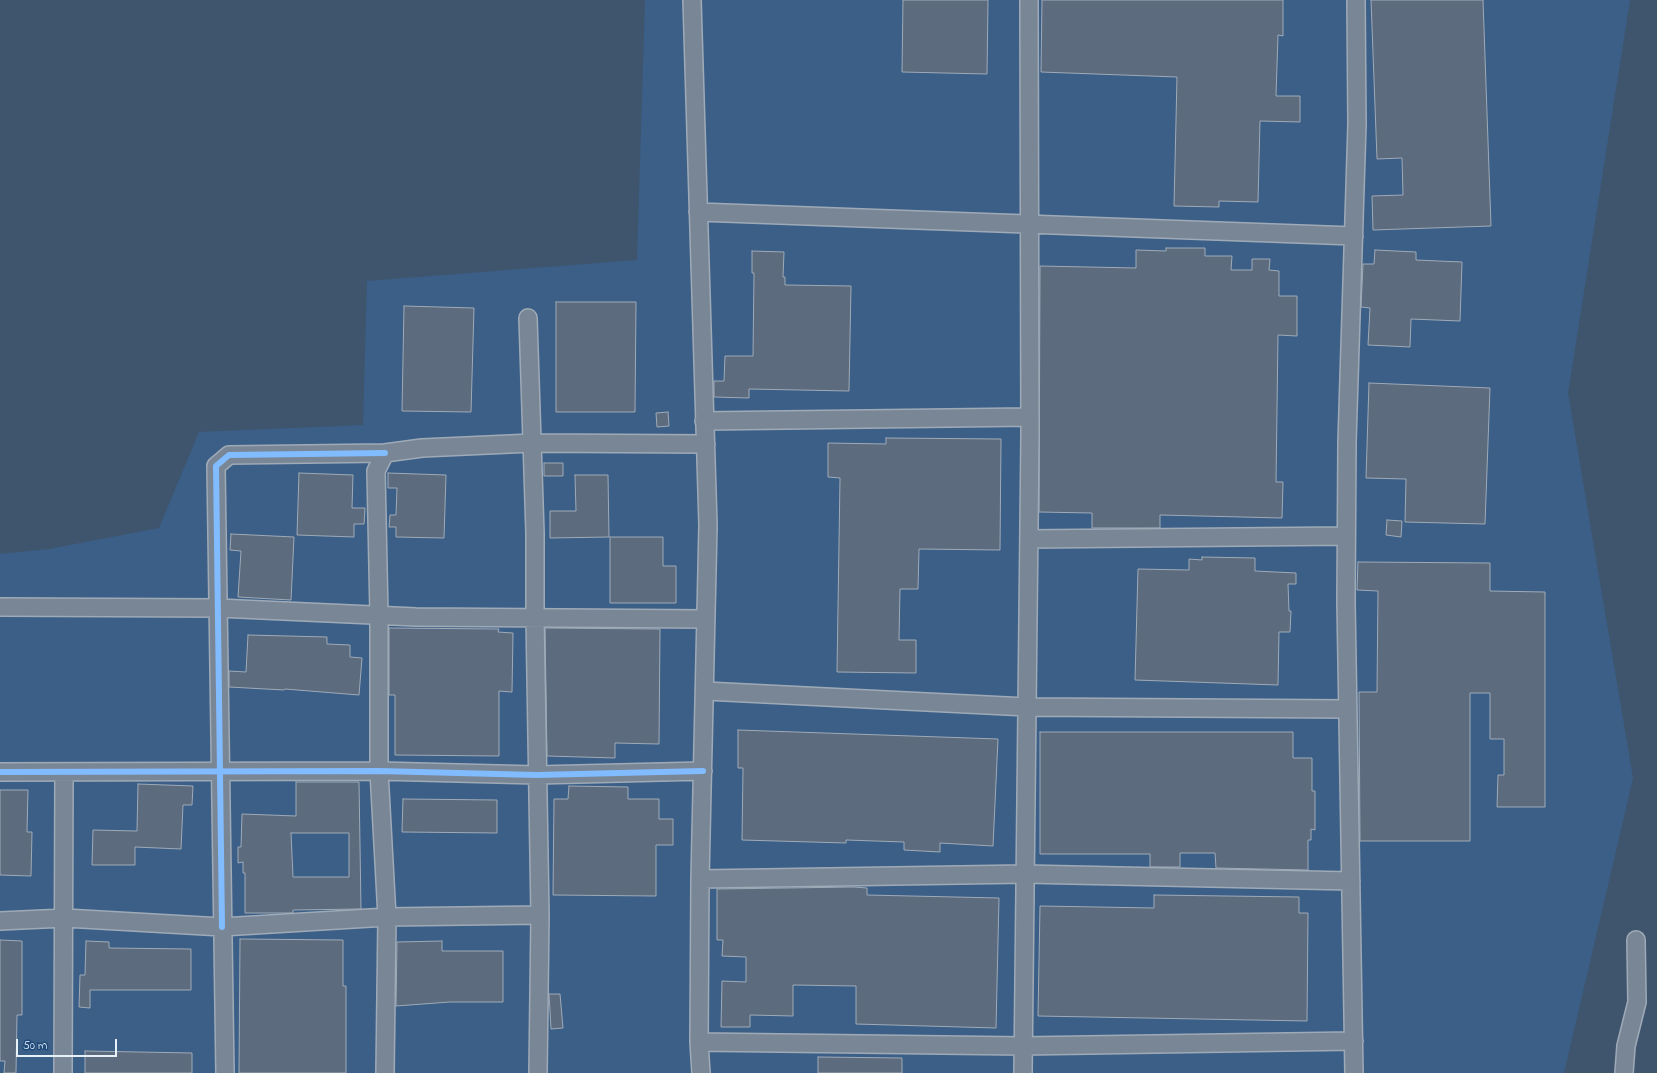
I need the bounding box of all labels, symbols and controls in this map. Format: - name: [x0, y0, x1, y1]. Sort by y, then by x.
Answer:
- scale bar: [18, 1031, 119, 1057]
- text: 50 m: [23, 1037, 47, 1055]

